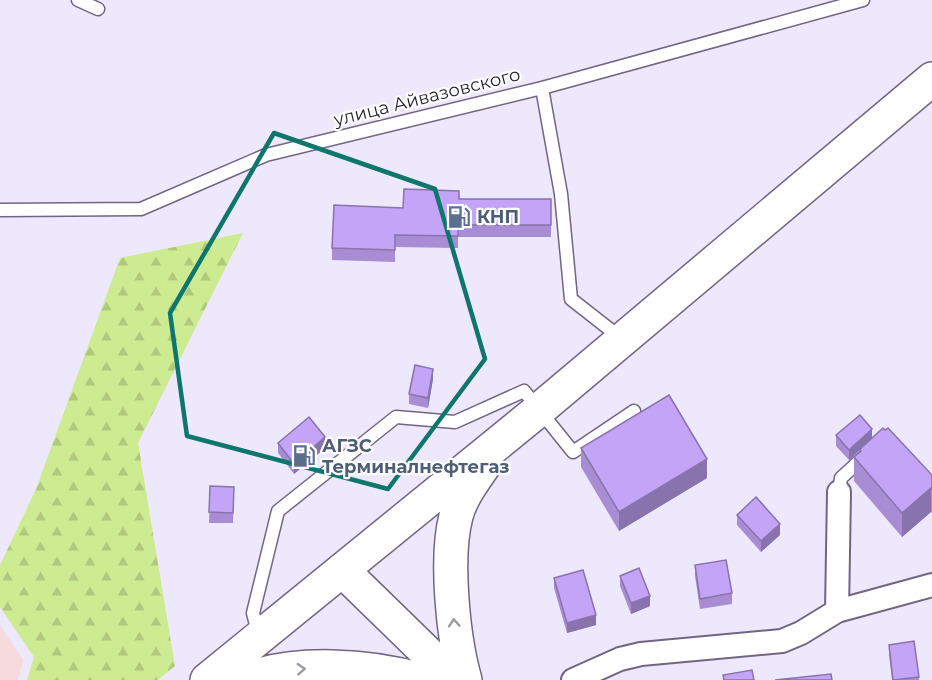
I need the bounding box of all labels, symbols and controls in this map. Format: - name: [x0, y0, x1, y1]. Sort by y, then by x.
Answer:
- street label: улица Айвазовского: [330, 63, 523, 131]
- fuel station icon: КНП: [446, 204, 472, 230]
- place label: КНП: [477, 206, 519, 228]
- place label: АГЗС Терминалнефтегаз: [322, 435, 509, 478]
- fuel station icon: АГЗС Терминалнефтегаз: [291, 443, 317, 469]
- one-way arrow: [448, 618, 461, 627]
- one-way arrow: [297, 662, 306, 675]

